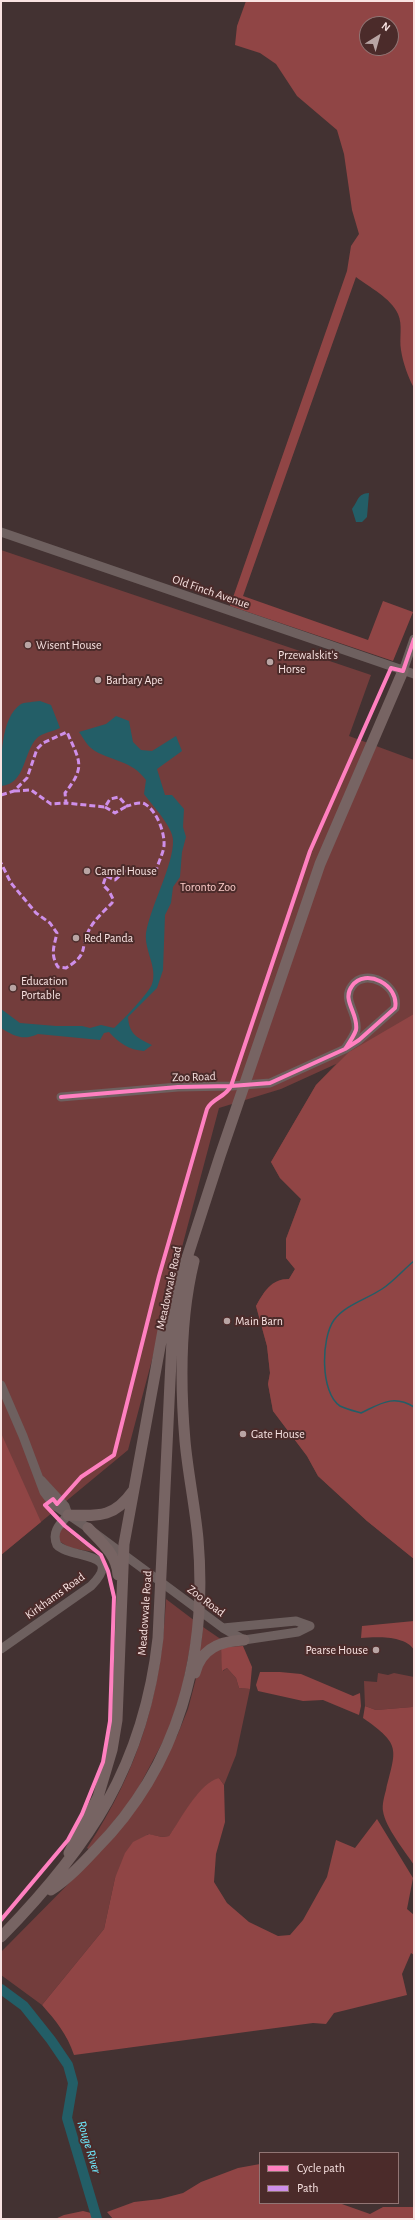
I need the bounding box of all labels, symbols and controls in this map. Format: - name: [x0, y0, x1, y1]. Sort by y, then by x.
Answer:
- north arrow: [359, 16, 399, 56]
- text: N: [380, 20, 392, 34]
- street label: Old Finch Avenue: [170, 572, 252, 612]
- place label: Wisent House: [36, 638, 102, 652]
- marker: Wisent House: [23, 640, 33, 650]
- place label: Przewalskit's Horse: [278, 648, 338, 676]
- marker: Przewalskit's Horse: [265, 657, 275, 667]
- place label: Barbary Ape: [106, 673, 163, 687]
- marker: Barbary Ape: [93, 675, 103, 685]
- place label: Camel House: [95, 864, 157, 878]
- marker: Camel House: [82, 866, 92, 876]
- park label: Toronto Zoo: [180, 880, 236, 894]
- place label: Red Panda: [84, 931, 133, 945]
- marker: Red Panda: [71, 933, 81, 943]
- place label: Education Portable: [21, 974, 68, 1002]
- marker: Education Portable: [8, 983, 18, 993]
- street label: Zoo Road: [172, 1069, 216, 1085]
- street label: Meadowvale Road: [153, 1245, 185, 1331]
- place label: Main Barn: [235, 1314, 283, 1328]
- marker: Main Barn: [222, 1316, 232, 1326]
- place label: Gate House: [251, 1427, 305, 1441]
- marker: Gate House: [238, 1429, 248, 1439]
- street label: Kirkhams Road: [22, 1569, 88, 1623]
- street label: Meadowvale Road: [135, 1570, 155, 1656]
- street label: Zoo Road: [184, 1582, 228, 1620]
- place label: Pearse House: [306, 1643, 368, 1657]
- marker: Pearse House: [371, 1645, 381, 1655]
- water label: Rouge River: [74, 2119, 104, 2175]
- legend: [259, 2152, 399, 2204]
- text: Cycle path: [297, 2162, 345, 2174]
- text: Path: [297, 2182, 319, 2194]

